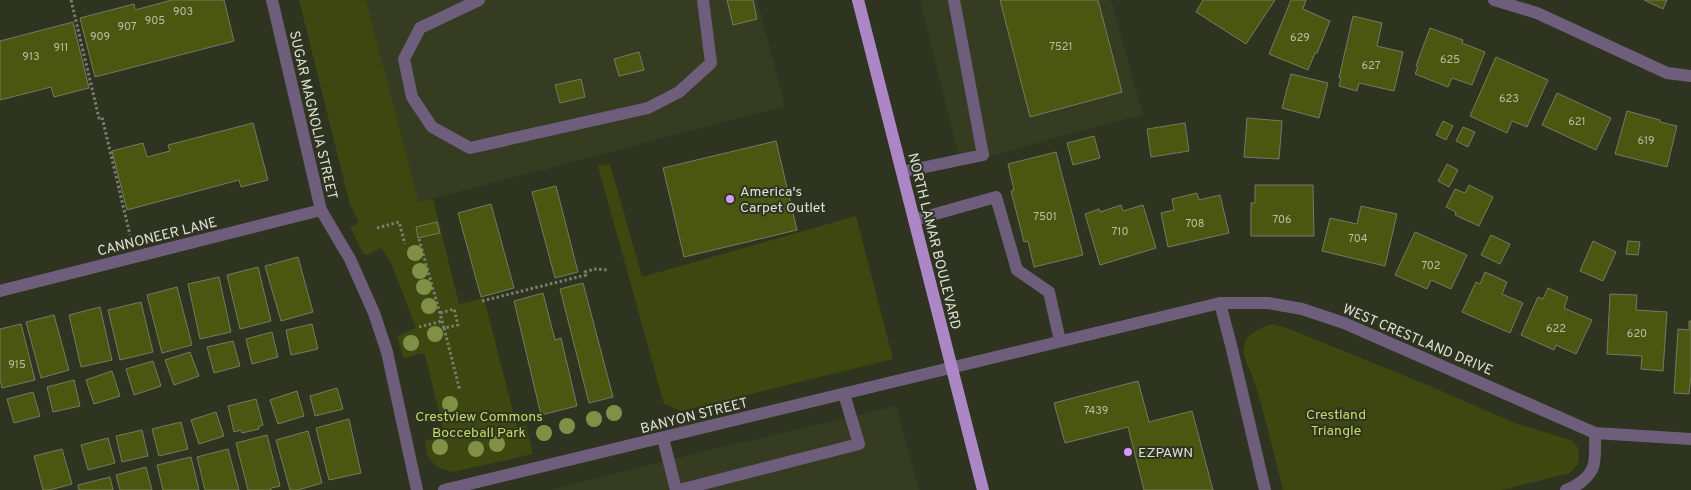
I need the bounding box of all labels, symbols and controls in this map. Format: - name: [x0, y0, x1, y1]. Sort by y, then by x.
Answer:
- house number: 903: [173, 5, 193, 19]
- house number: 905: [145, 14, 165, 28]
- house number: 907: [118, 20, 137, 34]
- street label: SUGAR MAGNOLIA STREET: [285, 29, 340, 201]
- house number: 909: [90, 30, 110, 44]
- house number: 629: [1290, 31, 1310, 45]
- house number: 7521: [1049, 40, 1073, 54]
- house number: 911: [54, 41, 68, 55]
- house number: 913: [22, 50, 40, 64]
- house number: 625: [1440, 53, 1460, 67]
- house number: 627: [1362, 59, 1381, 73]
- house number: 623: [1499, 92, 1519, 106]
- house number: 621: [1568, 115, 1586, 129]
- house number: 619: [1637, 134, 1655, 148]
- street label: NORTH LAMAR BOULEVARD: [903, 151, 964, 331]
- place label: America's Carpet Outlet: [740, 184, 826, 217]
- marker: America's Carpet Outlet: [724, 193, 736, 205]
- house number: 7501: [1033, 210, 1057, 224]
- house number: 706: [1272, 213, 1292, 227]
- street label: CANNONEER LANE: [96, 214, 219, 261]
- house number: 708: [1185, 217, 1205, 231]
- house number: 710: [1111, 225, 1129, 239]
- house number: 704: [1348, 232, 1368, 246]
- house number: 702: [1421, 259, 1441, 273]
- street label: WEST CRESTLAND DRIVE: [1340, 301, 1495, 380]
- house number: 622: [1546, 322, 1566, 336]
- house number: 620: [1627, 327, 1647, 341]
- house number: 915: [8, 358, 26, 372]
- street label: BANYON STREET: [639, 395, 750, 438]
- house number: 7439: [1084, 404, 1108, 418]
- park label: Crestland Triangle: [1306, 407, 1366, 440]
- park label: Crestview Commons Bocceball Park: [415, 409, 543, 442]
- place label: EZPAWN: [1138, 445, 1193, 462]
- marker: EZPAWN: [1122, 446, 1134, 458]

